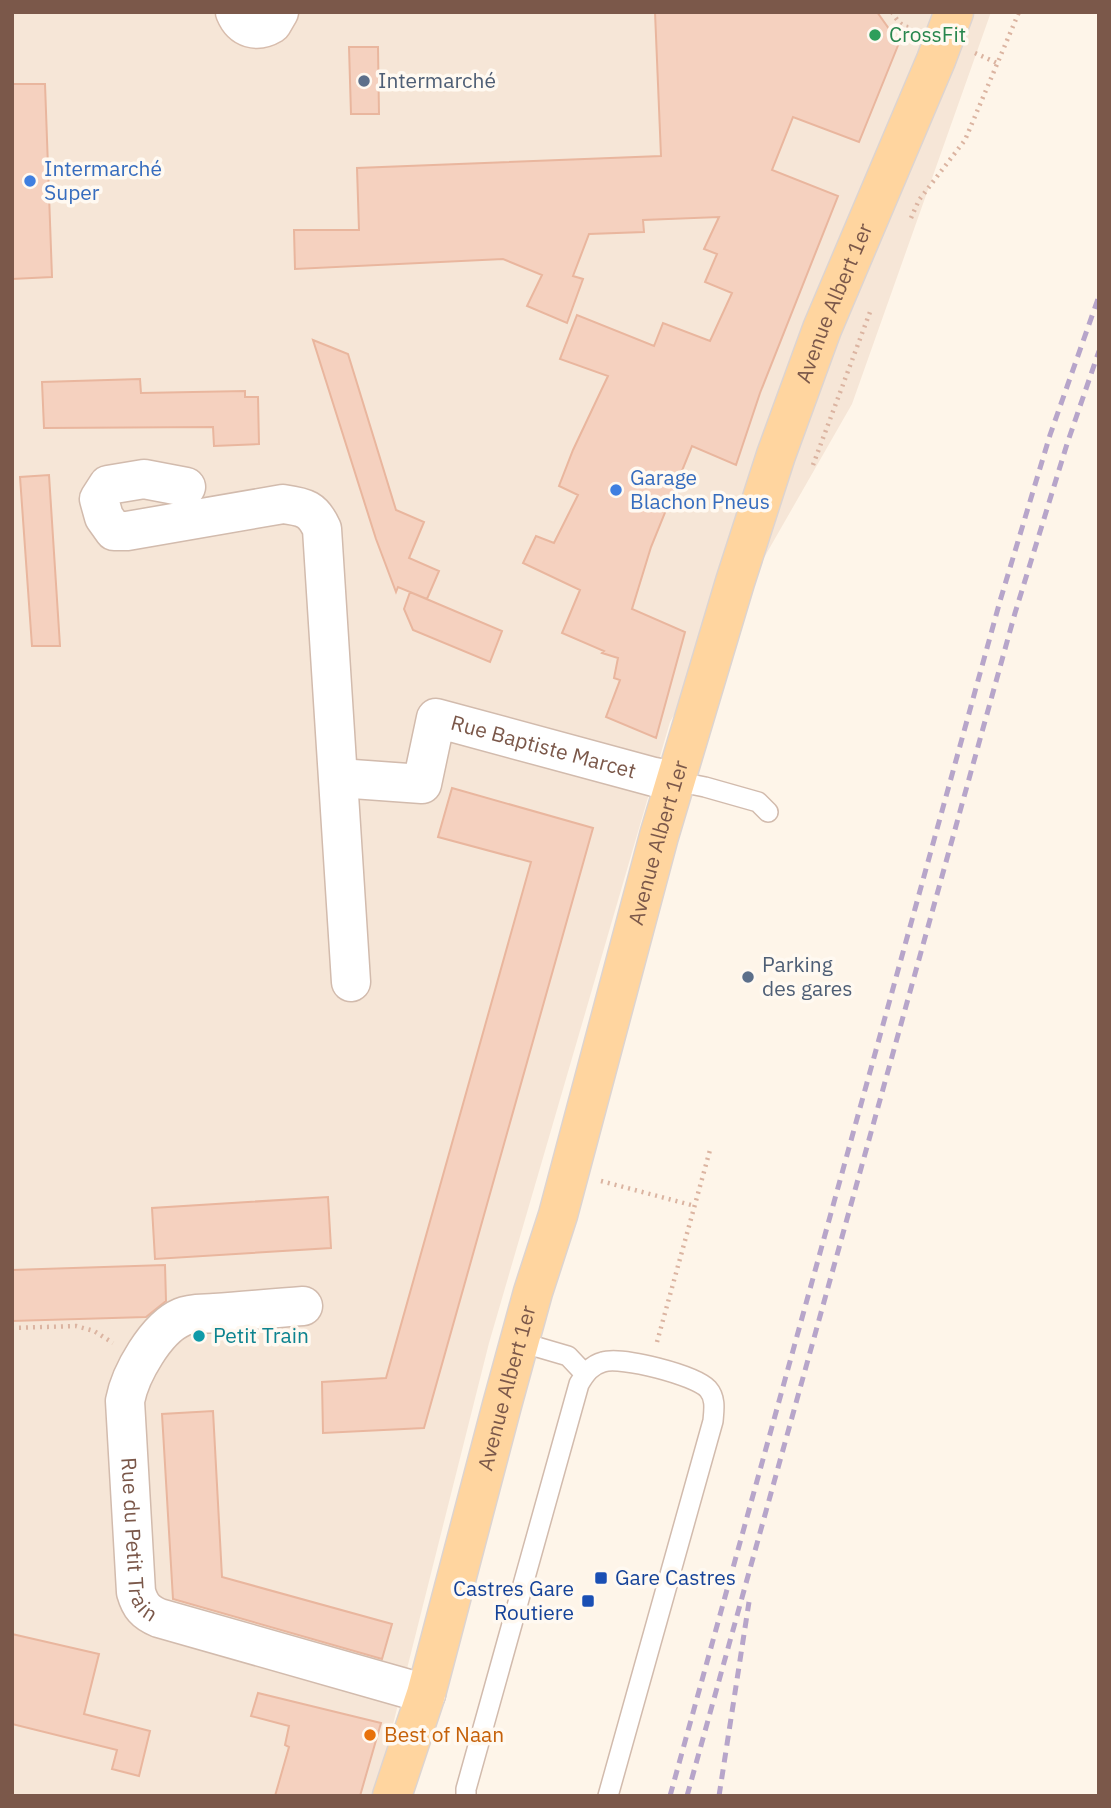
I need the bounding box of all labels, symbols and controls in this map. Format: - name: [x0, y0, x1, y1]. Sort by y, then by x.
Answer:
- place label: CrossFit: [889, 20, 966, 48]
- marker: CrossFit: [867, 27, 883, 43]
- place label: Intermarché: [378, 66, 496, 94]
- marker: Intermarché: [356, 73, 372, 89]
- place label: Intermarché Super: [44, 154, 162, 206]
- marker: Intermarché Super: [22, 173, 38, 189]
- street label: Avenue Albert 1er: [789, 218, 878, 386]
- place label: Garage Blachon Pneus: [630, 463, 770, 515]
- marker: Garage Blachon Pneus: [608, 482, 624, 498]
- street label: Rue Baptiste Marcet: [448, 708, 639, 785]
- street label: Avenue Albert 1er: [621, 756, 694, 928]
- place label: Parking des gares: [762, 950, 853, 1002]
- marker: Parking des gares: [740, 969, 756, 985]
- street label: Avenue Albert 1er: [470, 1302, 542, 1473]
- place label: Petit Train: [213, 1321, 309, 1349]
- marker: Petit Train: [191, 1328, 207, 1344]
- street label: Rue du Petit Train: [115, 1457, 163, 1628]
- place label: Gare Castres: [615, 1563, 736, 1591]
- marker: Gare Castres: [593, 1570, 609, 1586]
- place label: Castres Gare Routiere: [453, 1574, 574, 1626]
- marker: Castres Gare Routiere: [580, 1593, 596, 1609]
- place label: Best of Naan: [384, 1720, 504, 1748]
- marker: Best of Naan: [362, 1727, 378, 1743]

